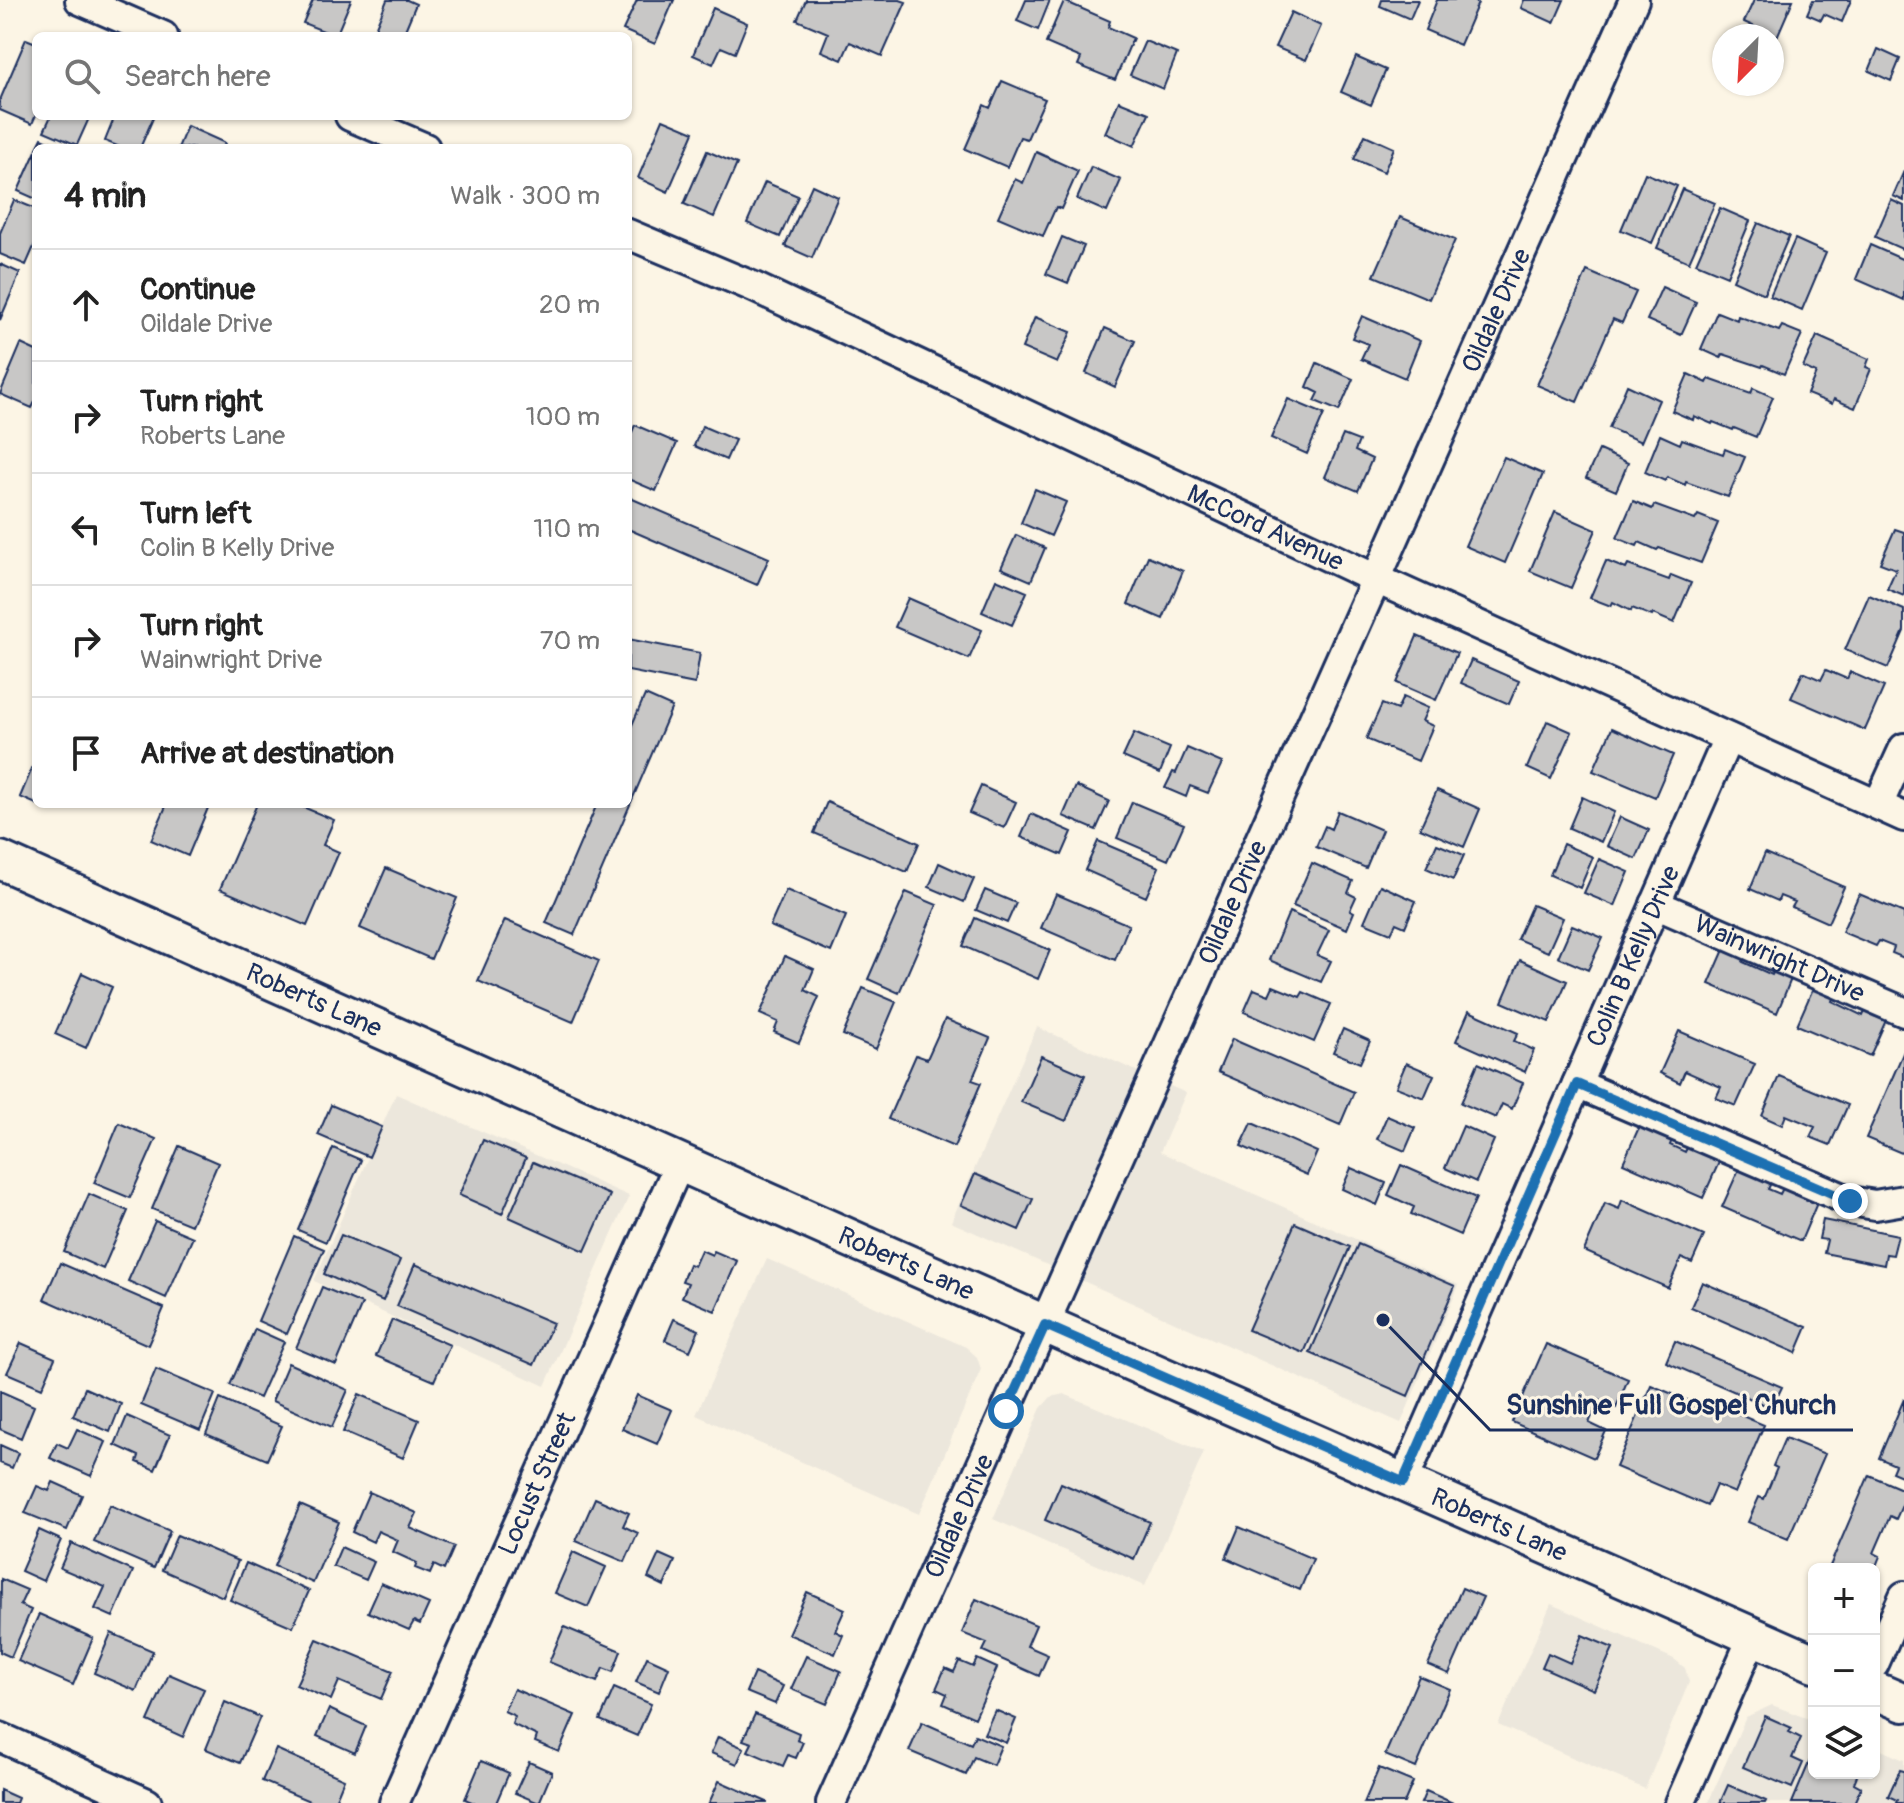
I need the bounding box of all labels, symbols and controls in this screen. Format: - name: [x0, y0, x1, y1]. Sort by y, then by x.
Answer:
- north arrow: [1712, 24, 1784, 96]
- search box: [32, 32, 632, 120]
- icon: search: [60, 54, 104, 98]
- text: Search here: [124, 58, 271, 95]
- text: 4 min: [64, 175, 146, 218]
- text: Walk · 300 m: [450, 180, 600, 212]
- street label: Oildale Drive: [1455, 244, 1538, 378]
- text: Continue: [140, 271, 255, 308]
- icon: ahead: [64, 283, 108, 327]
- text: 20 m: [539, 289, 600, 321]
- text: Oildale Drive: [140, 308, 272, 340]
- text: Turn right: [140, 383, 263, 420]
- icon: right: [64, 395, 108, 439]
- text: 100 m: [526, 401, 600, 433]
- text: Roberts Lane: [140, 420, 285, 452]
- street label: McCord Avenue: [1182, 478, 1349, 579]
- text: Turn left: [140, 495, 251, 532]
- icon: left: [64, 507, 108, 551]
- text: 110 m: [533, 513, 600, 545]
- text: Colin B Kelly Drive: [140, 532, 334, 564]
- text: Turn right: [140, 607, 263, 644]
- icon: right: [64, 619, 108, 663]
- text: 70 m: [540, 625, 600, 657]
- text: Wainwright Drive: [140, 644, 322, 676]
- icon: arrive: [64, 731, 108, 775]
- text: Arrive at destination: [140, 735, 394, 772]
- street label: Oildale Drive: [1192, 836, 1275, 970]
- street label: Colin B Kelly Drive: [1580, 861, 1687, 1052]
- street label: Wainwright Drive: [1689, 908, 1869, 1010]
- street label: Roberts Lane: [241, 957, 387, 1045]
- route end: [1832, 1183, 1868, 1219]
- street label: Roberts Lane: [833, 1220, 979, 1308]
- callout: Sunshine Full Gospel Church: [1490, 1378, 1853, 1430]
- text: Sunshine Full Gospel Church: [1506, 1388, 1836, 1423]
- route start: [988, 1393, 1024, 1429]
- street label: Locust Street: [492, 1407, 584, 1560]
- street label: Oildale Drive: [918, 1449, 1001, 1584]
- street label: Roberts Lane: [1426, 1481, 1572, 1569]
- map controls: [1808, 1563, 1880, 1779]
- button: +: [1808, 1563, 1880, 1635]
- button: −: [1808, 1635, 1880, 1707]
- button: layers: [1808, 1707, 1880, 1779]

